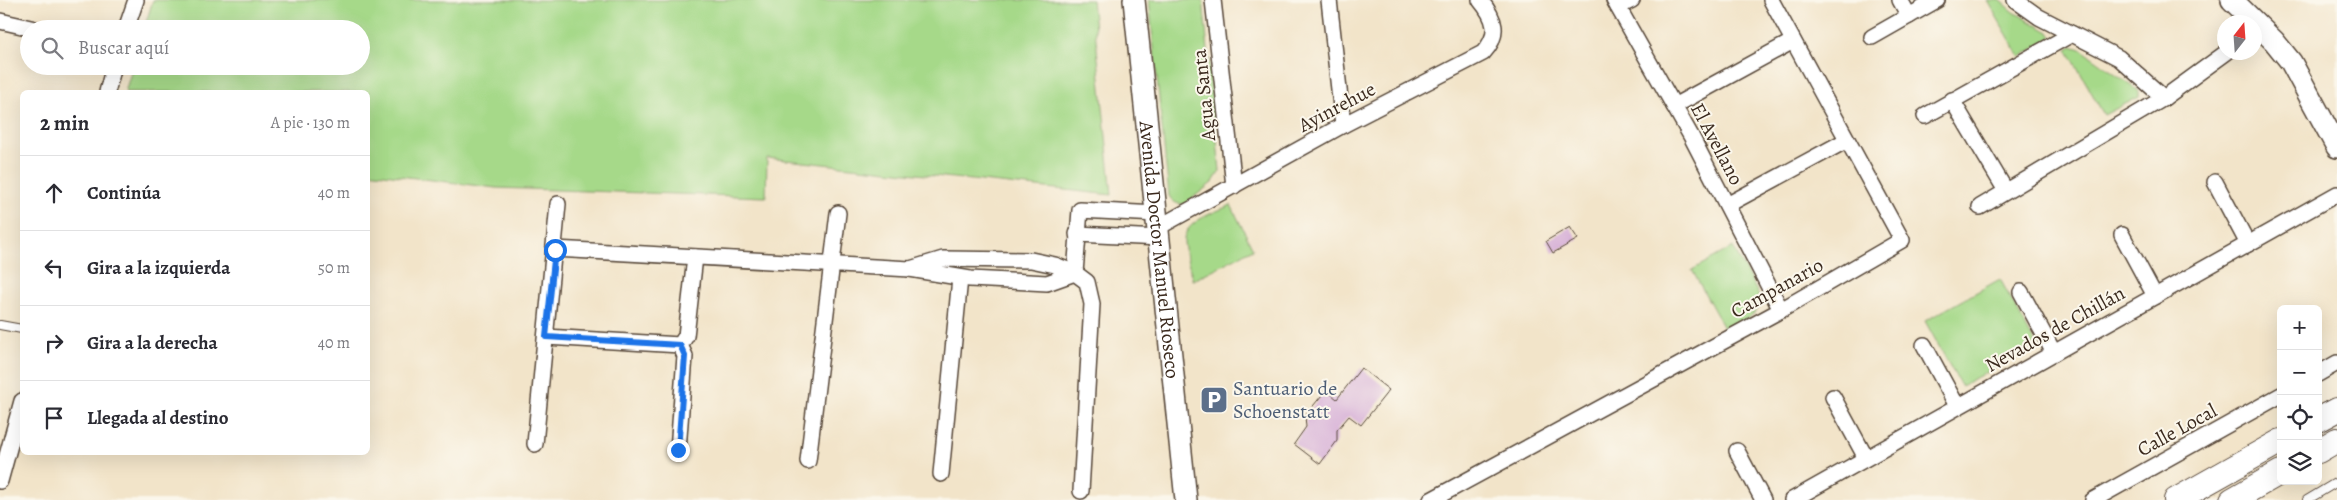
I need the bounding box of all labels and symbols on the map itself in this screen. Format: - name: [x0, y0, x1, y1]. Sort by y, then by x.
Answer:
- north arrow: [2217, 15, 2262, 60]
- street label: Agua Santa: [1186, 47, 1222, 143]
- street label: Ayinrehue: [1293, 75, 1380, 139]
- street label: El Avellano: [1684, 98, 1750, 190]
- street label: Avenida Doctor Manuel Rioseco: [1133, 119, 1187, 380]
- route start: [544, 239, 567, 262]
- street label: Campanario: [1726, 251, 1828, 325]
- street label: Nevados de Chillán: [1980, 279, 2130, 379]
- place label: Santuario de Schoenstatt: [1233, 375, 1337, 425]
- parking icon: Santuario de Schoenstatt: [1199, 385, 1229, 415]
- street label: Calle Local: [2132, 397, 2222, 463]
- route end: [667, 439, 690, 462]

